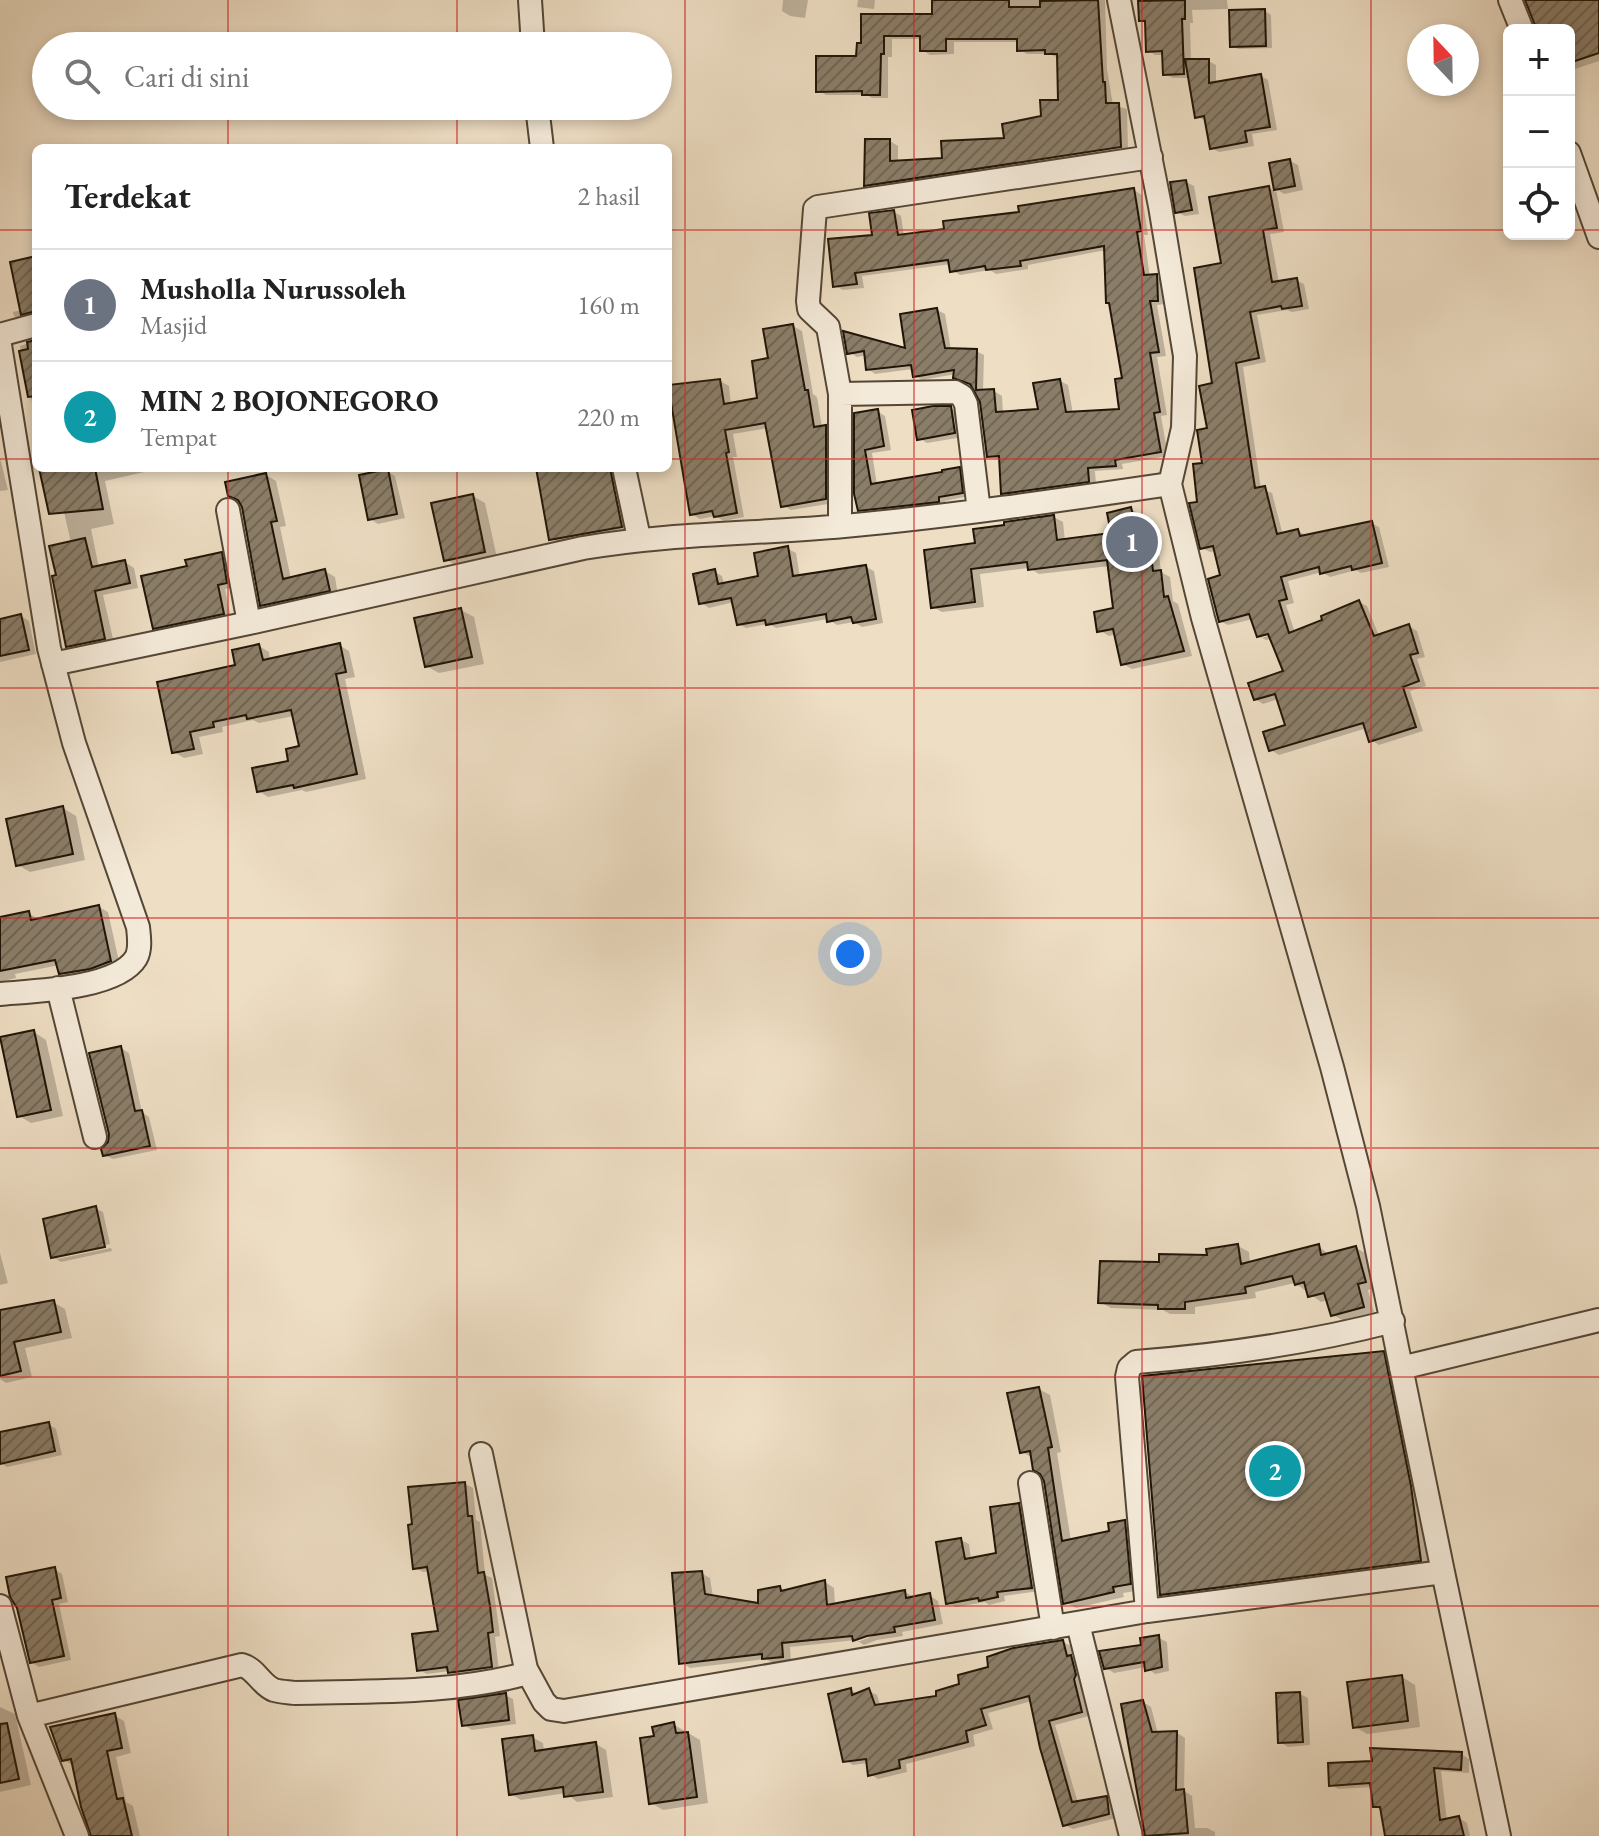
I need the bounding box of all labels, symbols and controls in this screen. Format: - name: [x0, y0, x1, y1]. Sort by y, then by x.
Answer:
- north arrow: [1407, 24, 1479, 96]
- map controls: [1503, 24, 1575, 240]
- button: +: [1503, 24, 1575, 96]
- search box: [32, 32, 672, 120]
- icon: search: [60, 54, 104, 98]
- text: Cari di sini: [124, 57, 249, 96]
- button: −: [1503, 96, 1575, 168]
- button: locate: [1503, 168, 1575, 240]
- text: Terdekat: [64, 174, 191, 218]
- text: 2 hasil: [578, 179, 640, 213]
- text: Musholla Nurussoleh: [140, 269, 406, 308]
- text: 1: [83, 288, 97, 322]
- text: 160 m: [577, 288, 640, 322]
- text: Masjid: [140, 308, 207, 342]
- text: MIN 2 BOJONEGORO: [140, 381, 439, 420]
- text: 2: [83, 400, 97, 434]
- text: 220 m: [577, 400, 640, 434]
- text: Tempat: [140, 420, 217, 454]
- pin: 1: [1106, 512, 1158, 572]
- your location: [830, 934, 870, 974]
- pin: 2: [1249, 1441, 1301, 1501]

